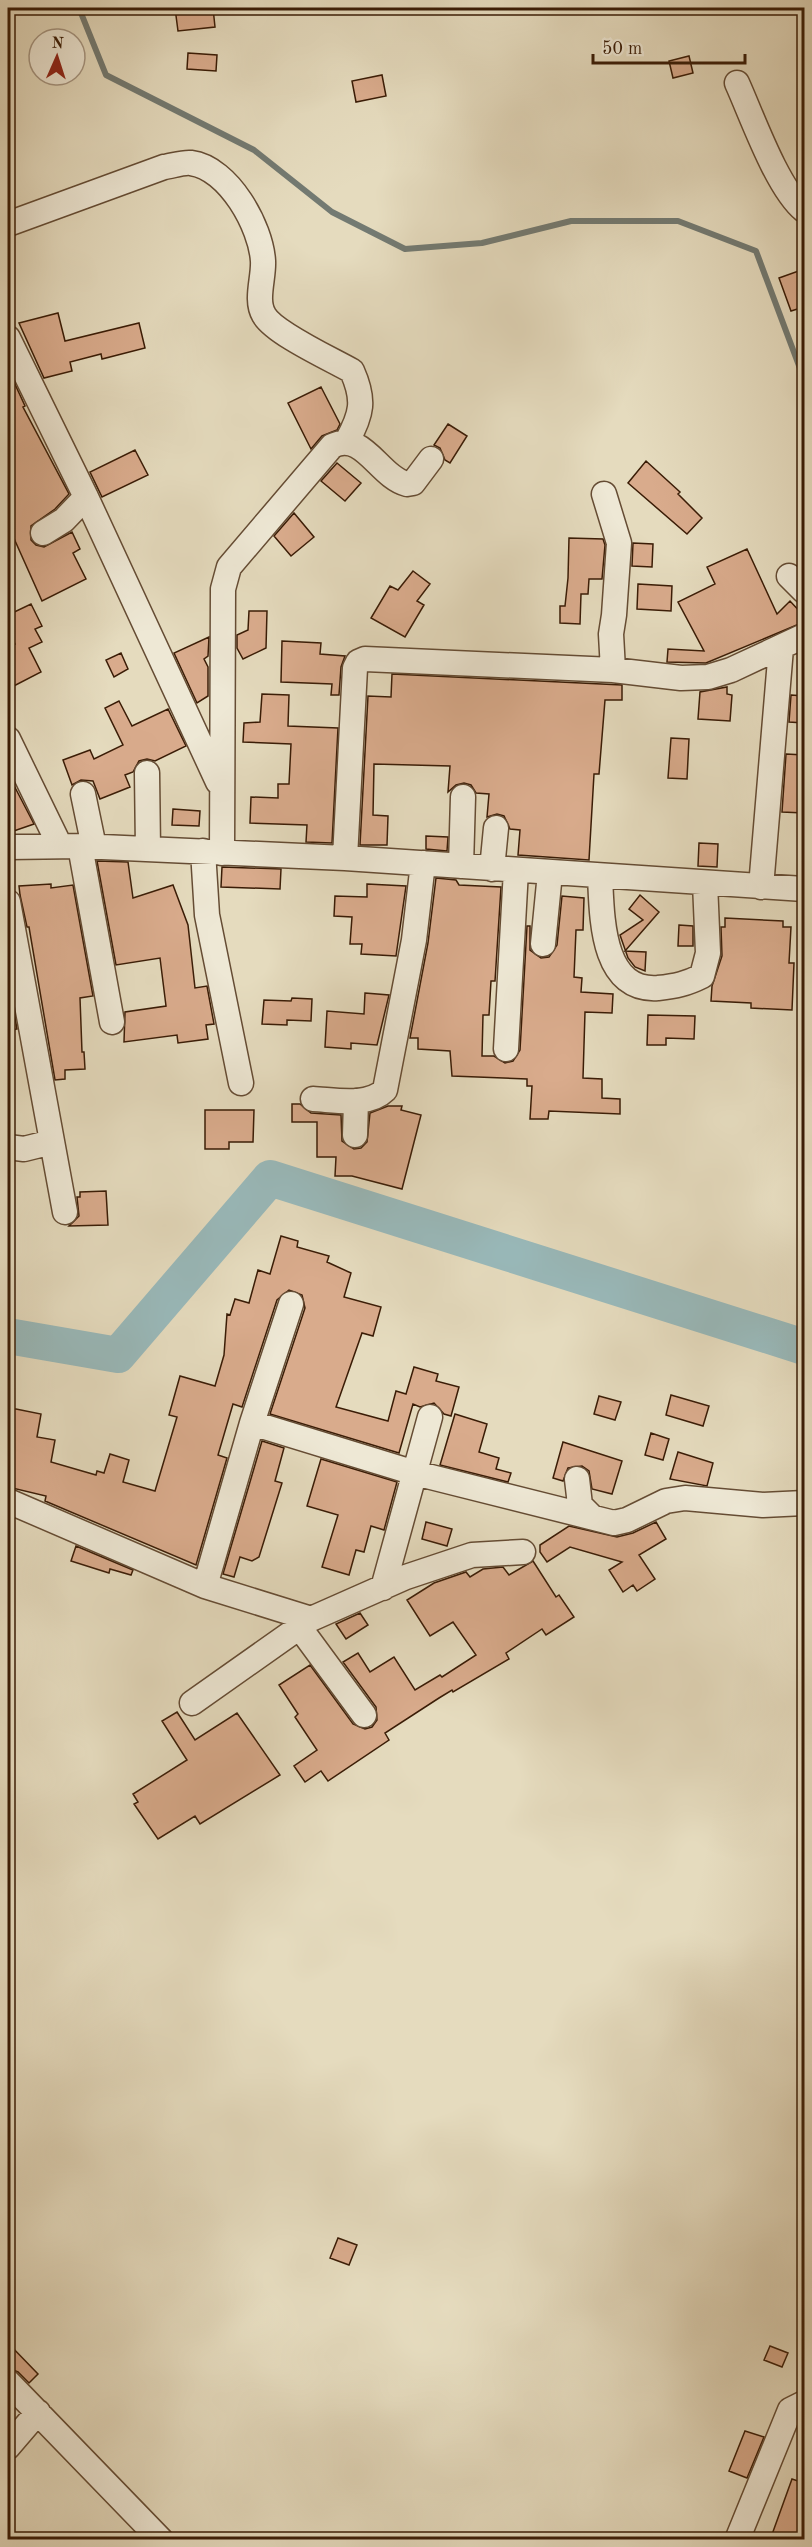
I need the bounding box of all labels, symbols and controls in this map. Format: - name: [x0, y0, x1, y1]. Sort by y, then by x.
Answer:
- north arrow: [27, 27, 87, 87]
- scale bar: [593, 27, 744, 65]
- text: N: [51, 36, 65, 52]
- text: 50 m: [602, 40, 642, 58]

